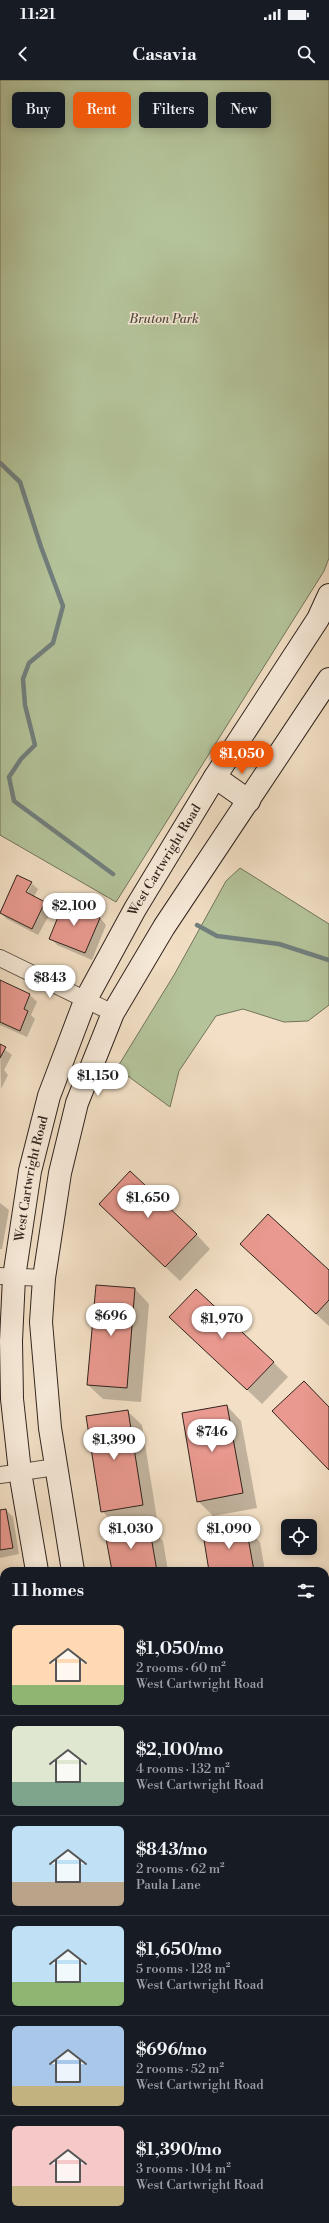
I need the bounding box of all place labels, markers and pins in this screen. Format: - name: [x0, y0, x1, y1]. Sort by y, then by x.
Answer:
- pin: $1,050: [209, 741, 275, 775]
- pin: $2,100: [41, 893, 107, 927]
- pin: $843: [26, 965, 74, 999]
- pin: $1,150: [65, 1063, 131, 1097]
- pin: $1,650: [115, 1185, 181, 1219]
- pin: $696: [87, 1303, 135, 1337]
- pin: $1,970: [189, 1306, 255, 1340]
- pin: $746: [188, 1419, 236, 1453]
- pin: $1,390: [81, 1427, 147, 1461]
- pin: $1,030: [98, 1516, 164, 1550]
- pin: $1,090: [196, 1516, 262, 1550]

